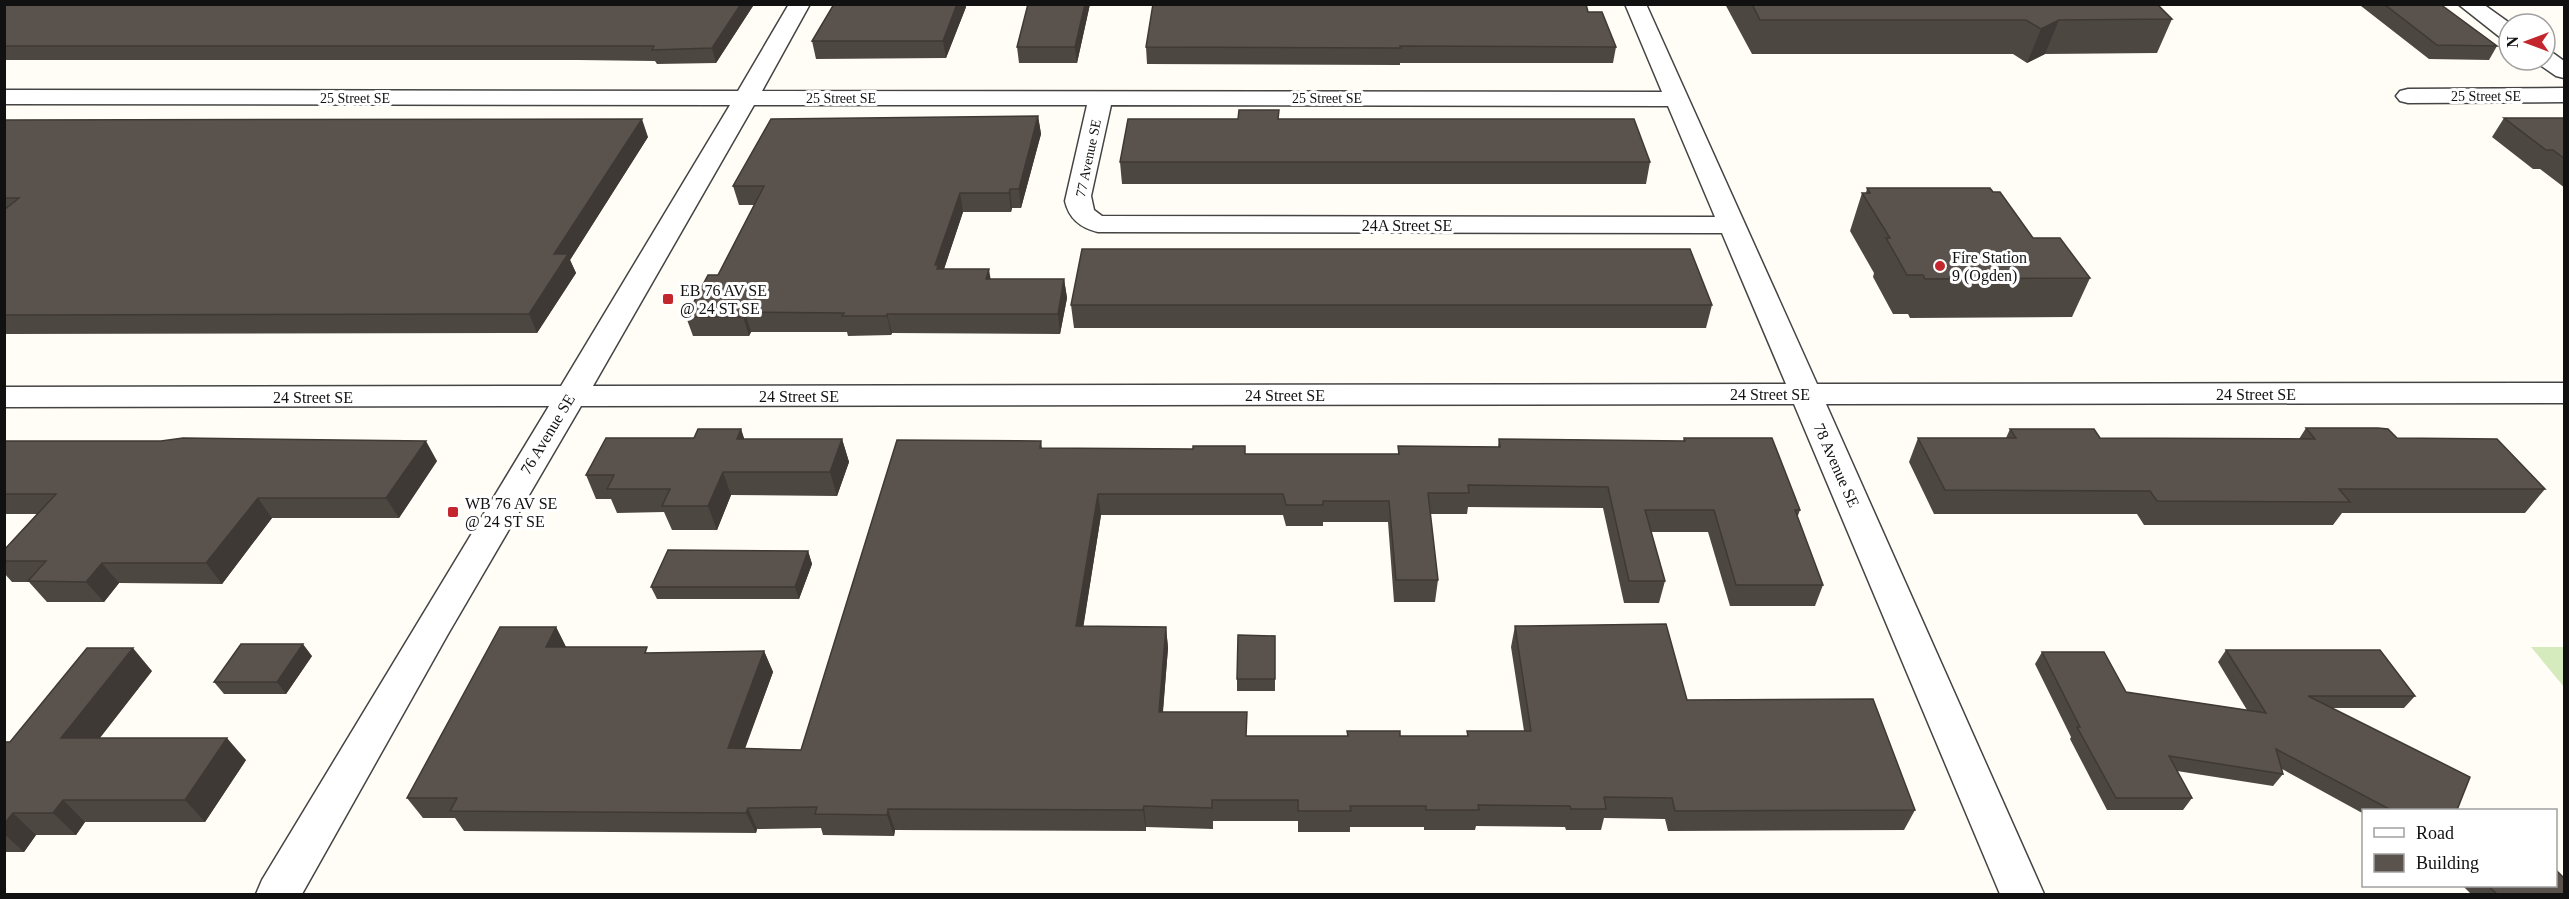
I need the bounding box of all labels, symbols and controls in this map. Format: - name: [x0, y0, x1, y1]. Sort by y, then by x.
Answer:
- north arrow: [2497, 12, 2557, 72]
- text: N: [2504, 36, 2521, 48]
- street label: 25 Street SE: [2451, 89, 2521, 104]
- street label: 25 Street SE: [320, 91, 390, 106]
- street label: 25 Street SE: [806, 91, 876, 106]
- street label: 25 Street SE: [1292, 91, 1362, 106]
- street label: 77 Avenue SE: [1073, 118, 1104, 198]
- street label: 24A Street SE: [1362, 217, 1452, 234]
- place label: Fire Station 9 (Ogden): [1952, 249, 2027, 285]
- marker: Fire Station 9 (Ogden): [1933, 259, 1947, 273]
- place label: EB 76 AV SE @ 24 ST SE: [680, 282, 767, 318]
- marker: EB 76 AV SE @ 24 ST SE: [661, 292, 675, 306]
- street label: 24 Street SE: [1730, 386, 1810, 403]
- street label: 24 Street SE: [2216, 386, 2296, 403]
- street label: 24 Street SE: [1245, 387, 1325, 404]
- street label: 24 Street SE: [759, 388, 839, 405]
- street label: 24 Street SE: [273, 389, 353, 406]
- street label: 76 Avenue SE: [517, 391, 578, 477]
- street label: 78 Avenue SE: [1810, 420, 1863, 510]
- place label: WB 76 AV SE @ 24 ST SE: [465, 495, 557, 531]
- marker: WB 76 AV SE @ 24 ST SE: [446, 505, 460, 519]
- legend: [2362, 809, 2557, 887]
- text: Road: [2416, 823, 2454, 843]
- text: Building: [2416, 853, 2479, 873]

